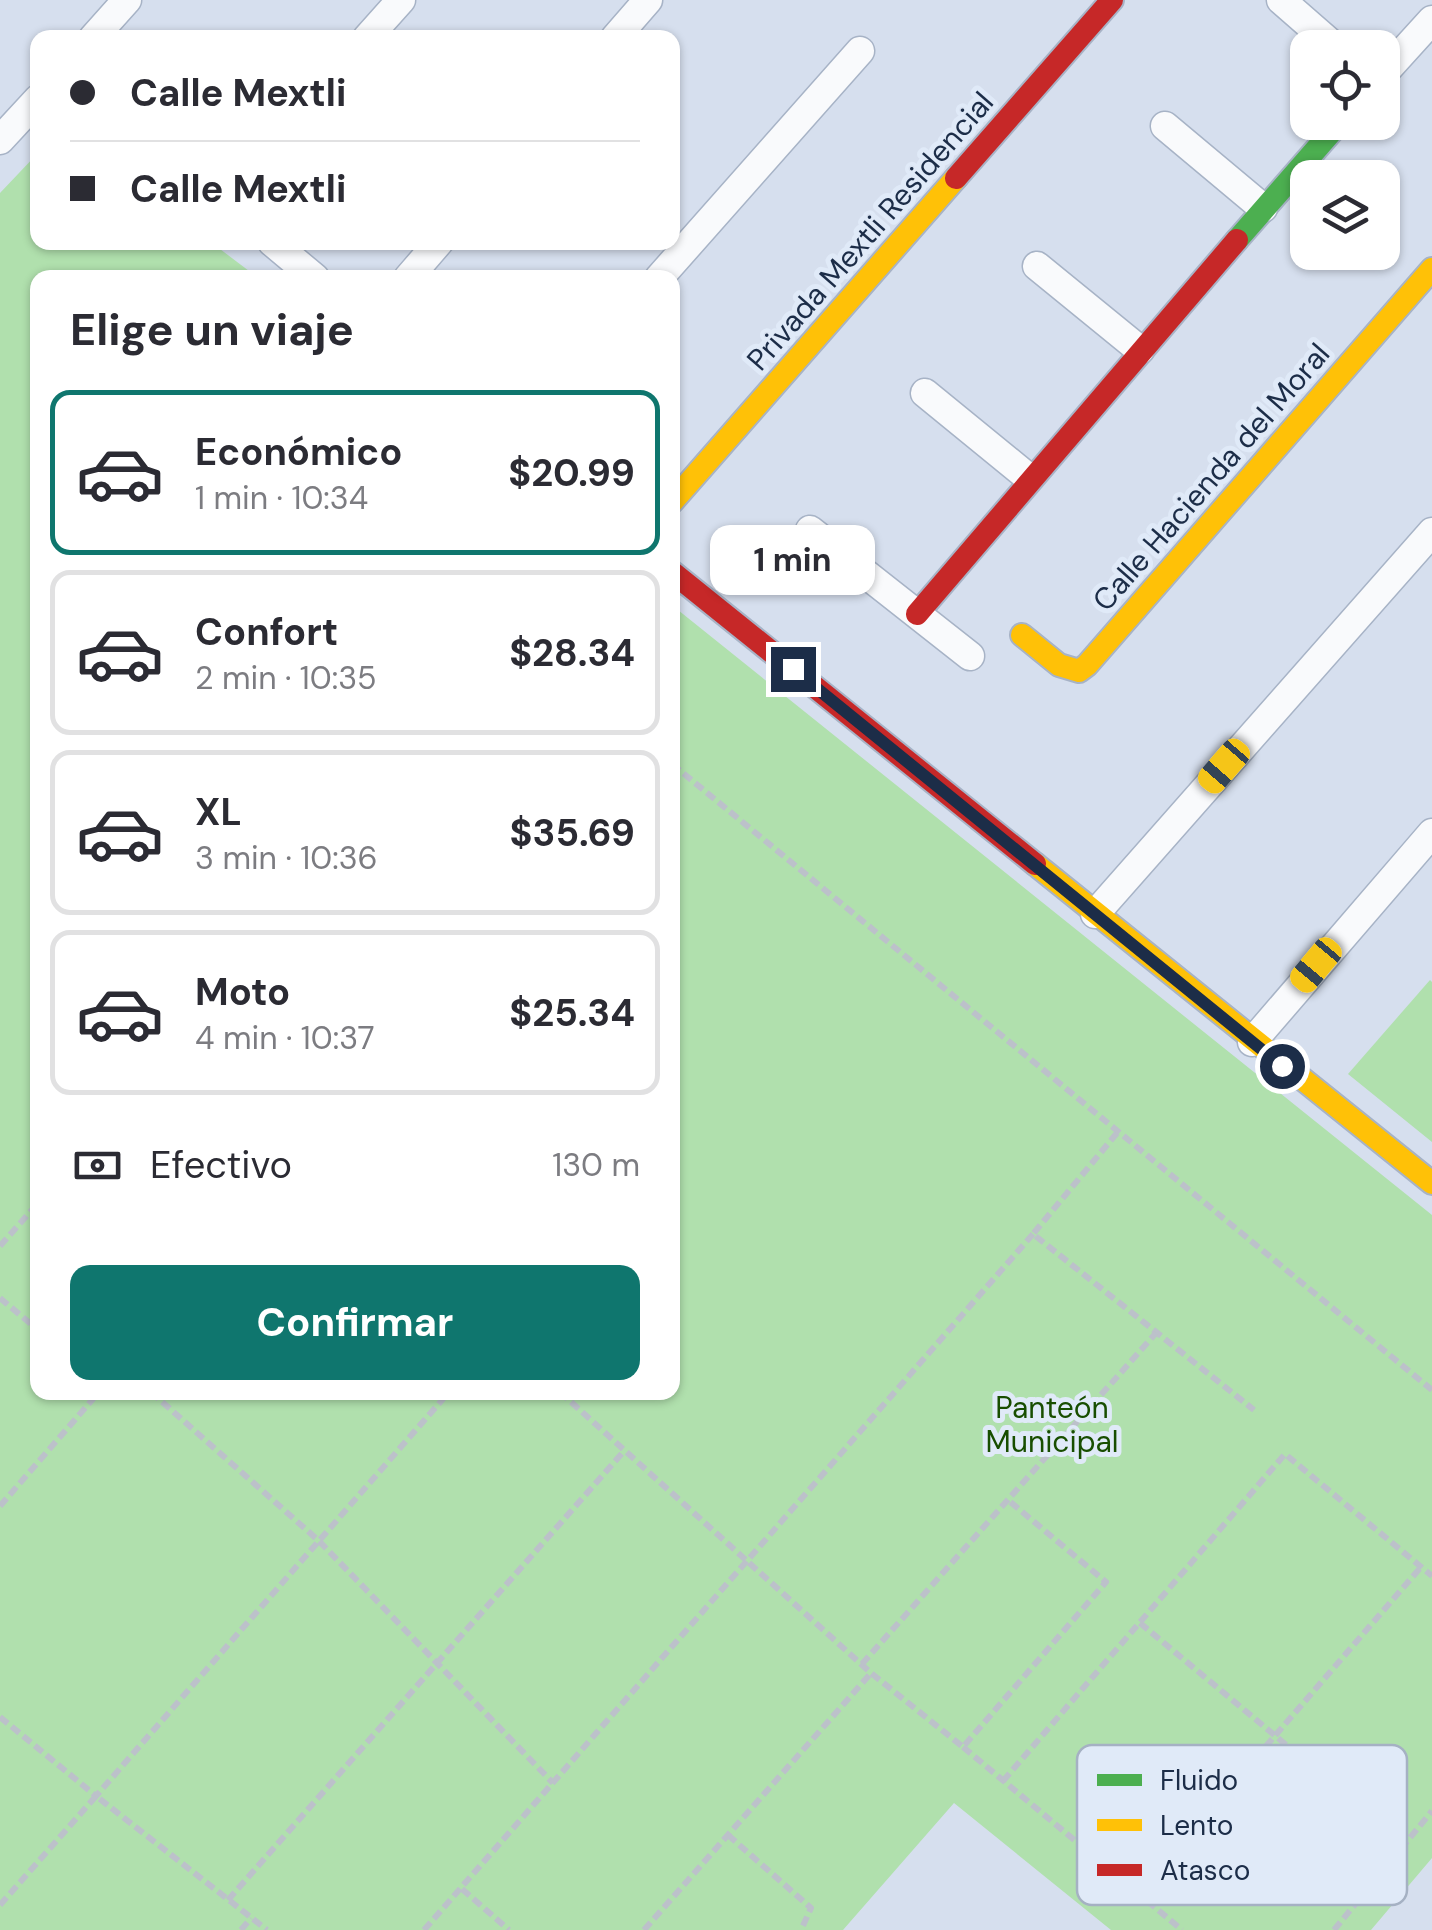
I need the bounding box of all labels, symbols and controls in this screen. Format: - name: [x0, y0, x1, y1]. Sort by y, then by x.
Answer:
- map controls: [1290, 30, 1400, 270]
- button: locate: [1290, 30, 1400, 140]
- text: Calle Mextli: [130, 68, 346, 118]
- street label: Privada Mextli Residencial: [738, 84, 1002, 378]
- button: layers: [1290, 160, 1400, 270]
- text: Calle Mextli: [130, 164, 346, 214]
- text: Elige un viaje: [70, 300, 354, 359]
- street label: Calle Hacienda del Moral: [1084, 335, 1338, 619]
- text: Económico: [195, 427, 402, 477]
- icon: car: [75, 428, 165, 518]
- text: $20.99: [508, 448, 635, 498]
- text: 1 min · 10:34: [195, 477, 368, 519]
- callout: 1 min: [710, 524, 876, 594]
- text: 1 min: [754, 539, 831, 581]
- text: Confort: [195, 607, 338, 657]
- icon: car: [75, 608, 165, 698]
- text: $28.34: [509, 628, 635, 678]
- route end: [771, 647, 816, 692]
- text: 2 min · 10:35: [195, 657, 377, 699]
- car: [1193, 734, 1255, 798]
- text: XL: [195, 787, 242, 837]
- icon: car: [75, 788, 165, 878]
- text: $35.69: [510, 808, 635, 858]
- text: 3 min · 10:36: [195, 837, 378, 879]
- car: [1285, 932, 1347, 998]
- text: Moto: [195, 967, 290, 1017]
- icon: car: [75, 968, 165, 1058]
- text: $25.34: [509, 988, 635, 1038]
- text: 4 min · 10:37: [195, 1017, 375, 1059]
- route start: [1260, 1044, 1305, 1089]
- icon: cash: [70, 1138, 125, 1193]
- text: Efectivo: [150, 1140, 292, 1190]
- text: 130 m: [552, 1144, 640, 1186]
- button: Confirmar: [70, 1265, 640, 1380]
- park label: Panteón Municipal: [986, 1388, 1119, 1461]
- legend: [1077, 1745, 1407, 1905]
- text: Fluido: [1160, 1762, 1238, 1799]
- text: Lento: [1160, 1807, 1233, 1844]
- text: Atasco: [1160, 1852, 1250, 1889]

